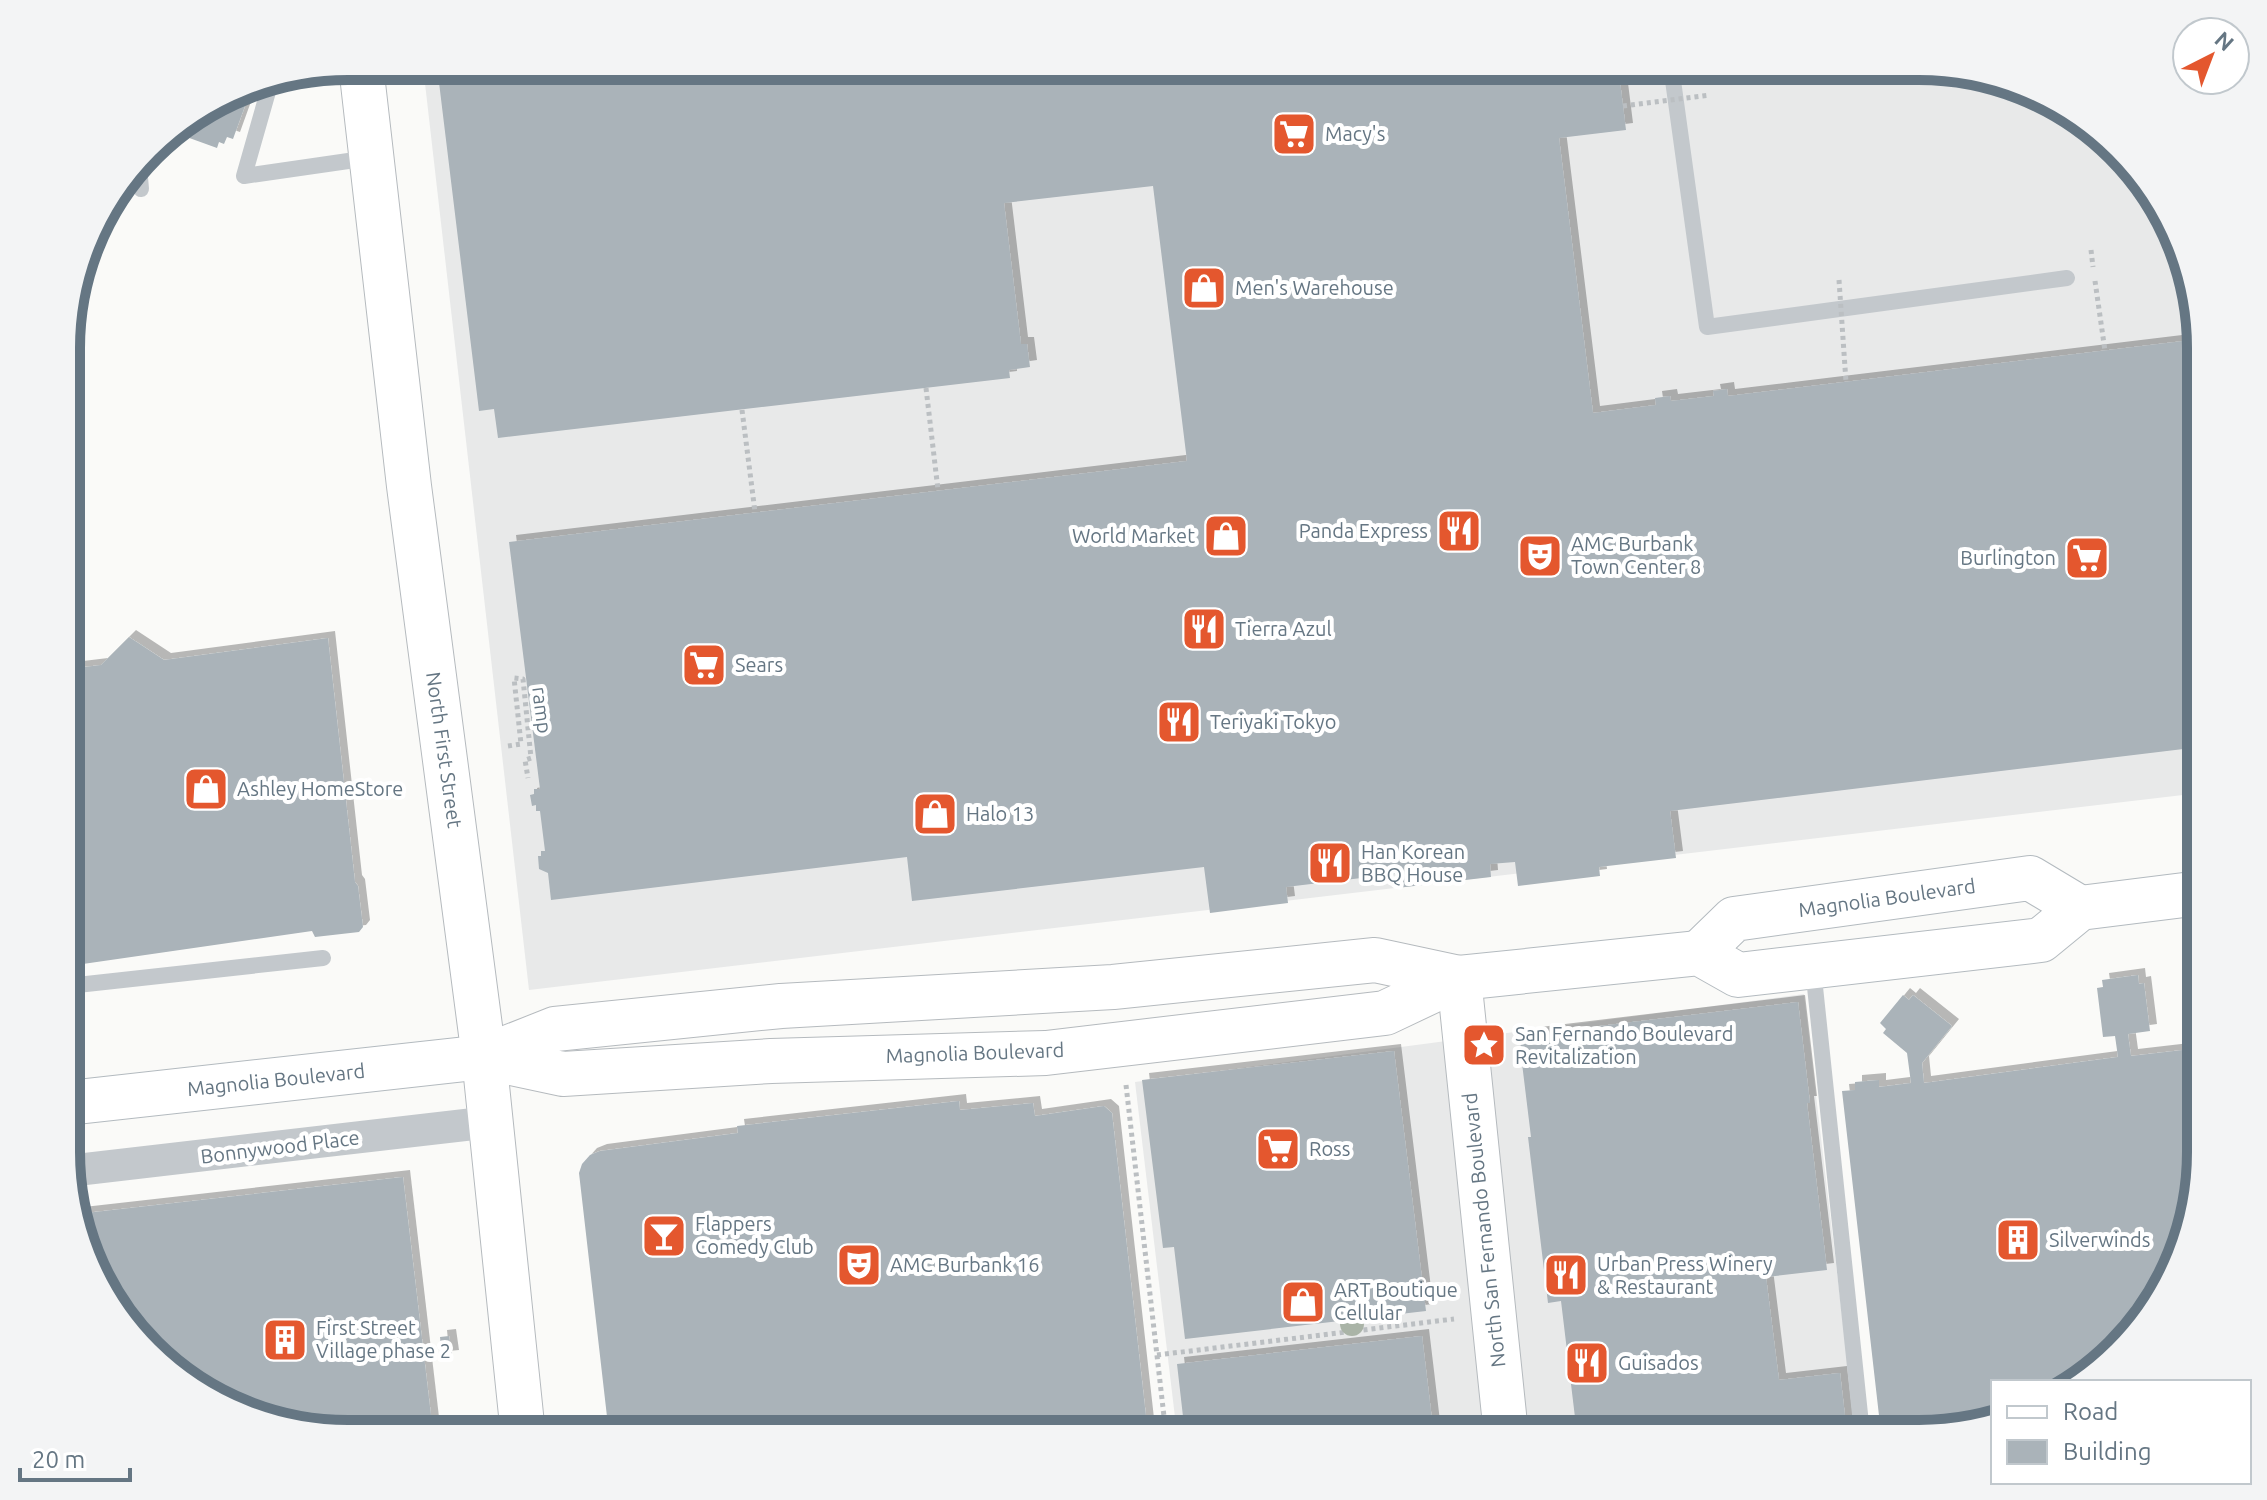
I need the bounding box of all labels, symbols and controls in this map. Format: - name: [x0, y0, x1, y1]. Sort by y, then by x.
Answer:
- north arrow: [2171, 16, 2251, 96]
- text: N: [2210, 26, 2239, 56]
- supermarket icon: Macy's: [1270, 110, 1318, 158]
- place label: Macy's: [1325, 122, 1385, 145]
- shop icon: Men's Warehouse: [1180, 264, 1228, 312]
- place label: Men's Warehouse: [1235, 276, 1394, 299]
- restaurant icon: Panda Express: [1435, 507, 1483, 555]
- shop icon: World Market: [1202, 512, 1250, 560]
- place label: Panda Express: [1299, 519, 1428, 542]
- place label: World Market: [1072, 524, 1195, 547]
- theatre icon: AMC Burbank Town Center 8: [1516, 532, 1564, 580]
- place label: AMC Burbank Town Center 8: [1571, 532, 1701, 578]
- supermarket icon: Burlington: [2063, 534, 2111, 582]
- place label: Burlington: [1960, 546, 2056, 569]
- restaurant icon: Tierra Azul: [1180, 605, 1228, 653]
- place label: Tierra Azul: [1235, 617, 1332, 640]
- supermarket icon: Sears: [680, 641, 728, 689]
- place label: Sears: [735, 653, 783, 676]
- street label: North First Street: [422, 670, 467, 830]
- street label: ramp: [528, 685, 557, 735]
- restaurant icon: Teriyaki Tokyo: [1155, 698, 1203, 746]
- place label: Teriyaki Tokyo: [1210, 710, 1336, 733]
- shop icon: Ashley HomeStore: [182, 765, 230, 813]
- place label: Ashley HomeStore: [237, 777, 403, 800]
- shop icon: Halo 13: [911, 790, 959, 838]
- place label: Halo 13: [966, 802, 1034, 825]
- restaurant icon: Han Korean BBQ House: [1306, 839, 1354, 887]
- place label: Han Korean BBQ House: [1361, 840, 1465, 886]
- street label: Magnolia Boulevard: [1797, 874, 1977, 921]
- place icon: San Fernando Boulevard Revitalization: [1460, 1021, 1508, 1069]
- place label: San Fernando Boulevard Revitalization: [1515, 1022, 1733, 1068]
- street label: Magnolia Boulevard: [885, 1038, 1065, 1067]
- street label: Magnolia Boulevard: [186, 1059, 366, 1100]
- street label: North San Fernando Boulevard: [1458, 1092, 1509, 1368]
- street label: Bonnywood Place: [199, 1125, 361, 1168]
- supermarket icon: Ross: [1254, 1125, 1302, 1173]
- place label: Ross: [1309, 1137, 1350, 1160]
- bar icon: Flappers Comedy Club: [640, 1212, 688, 1260]
- place label: Flappers Comedy Club: [695, 1212, 814, 1258]
- building icon: Silverwinds: [1994, 1216, 2042, 1264]
- place label: Silverwinds: [2049, 1228, 2150, 1251]
- theatre icon: AMC Burbank 16: [835, 1241, 883, 1289]
- restaurant icon: Urban Press Winery & Restaurant: [1542, 1251, 1590, 1299]
- place label: Urban Press Winery & Restaurant: [1597, 1252, 1773, 1298]
- place label: AMC Burbank 16: [890, 1253, 1040, 1276]
- shop icon: ART Boutique Cellular: [1279, 1278, 1327, 1326]
- place label: ART Boutique Cellular: [1334, 1278, 1458, 1324]
- building icon: First Street Village phase 2: [261, 1316, 309, 1364]
- place label: First Street Village phase 2: [316, 1316, 451, 1362]
- restaurant icon: Guisados: [1563, 1339, 1611, 1387]
- place label: Guisados: [1618, 1351, 1699, 1374]
- legend: [1991, 1380, 2251, 1484]
- text: Road: [2063, 1398, 2118, 1425]
- scale bar: [20, 1432, 130, 1482]
- text: Building: [2063, 1438, 2151, 1465]
- text: 20 m: [32, 1446, 85, 1473]

